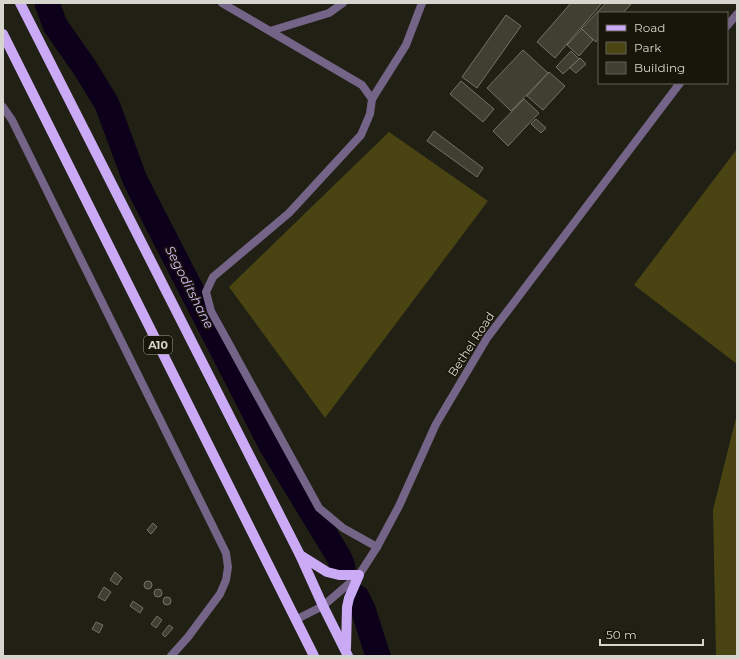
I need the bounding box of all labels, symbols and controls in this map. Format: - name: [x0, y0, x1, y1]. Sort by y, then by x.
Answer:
- legend: [598, 12, 728, 84]
- text: Road: [634, 20, 665, 35]
- text: Park: [634, 40, 662, 55]
- text: Building: [634, 60, 685, 75]
- water label: Segoditshane: [162, 243, 218, 331]
- street label: Bethel Road: [444, 309, 498, 379]
- road number: A10: [144, 336, 172, 354]
- scale bar: [600, 621, 703, 647]
- text: 50 m: [606, 627, 637, 642]

